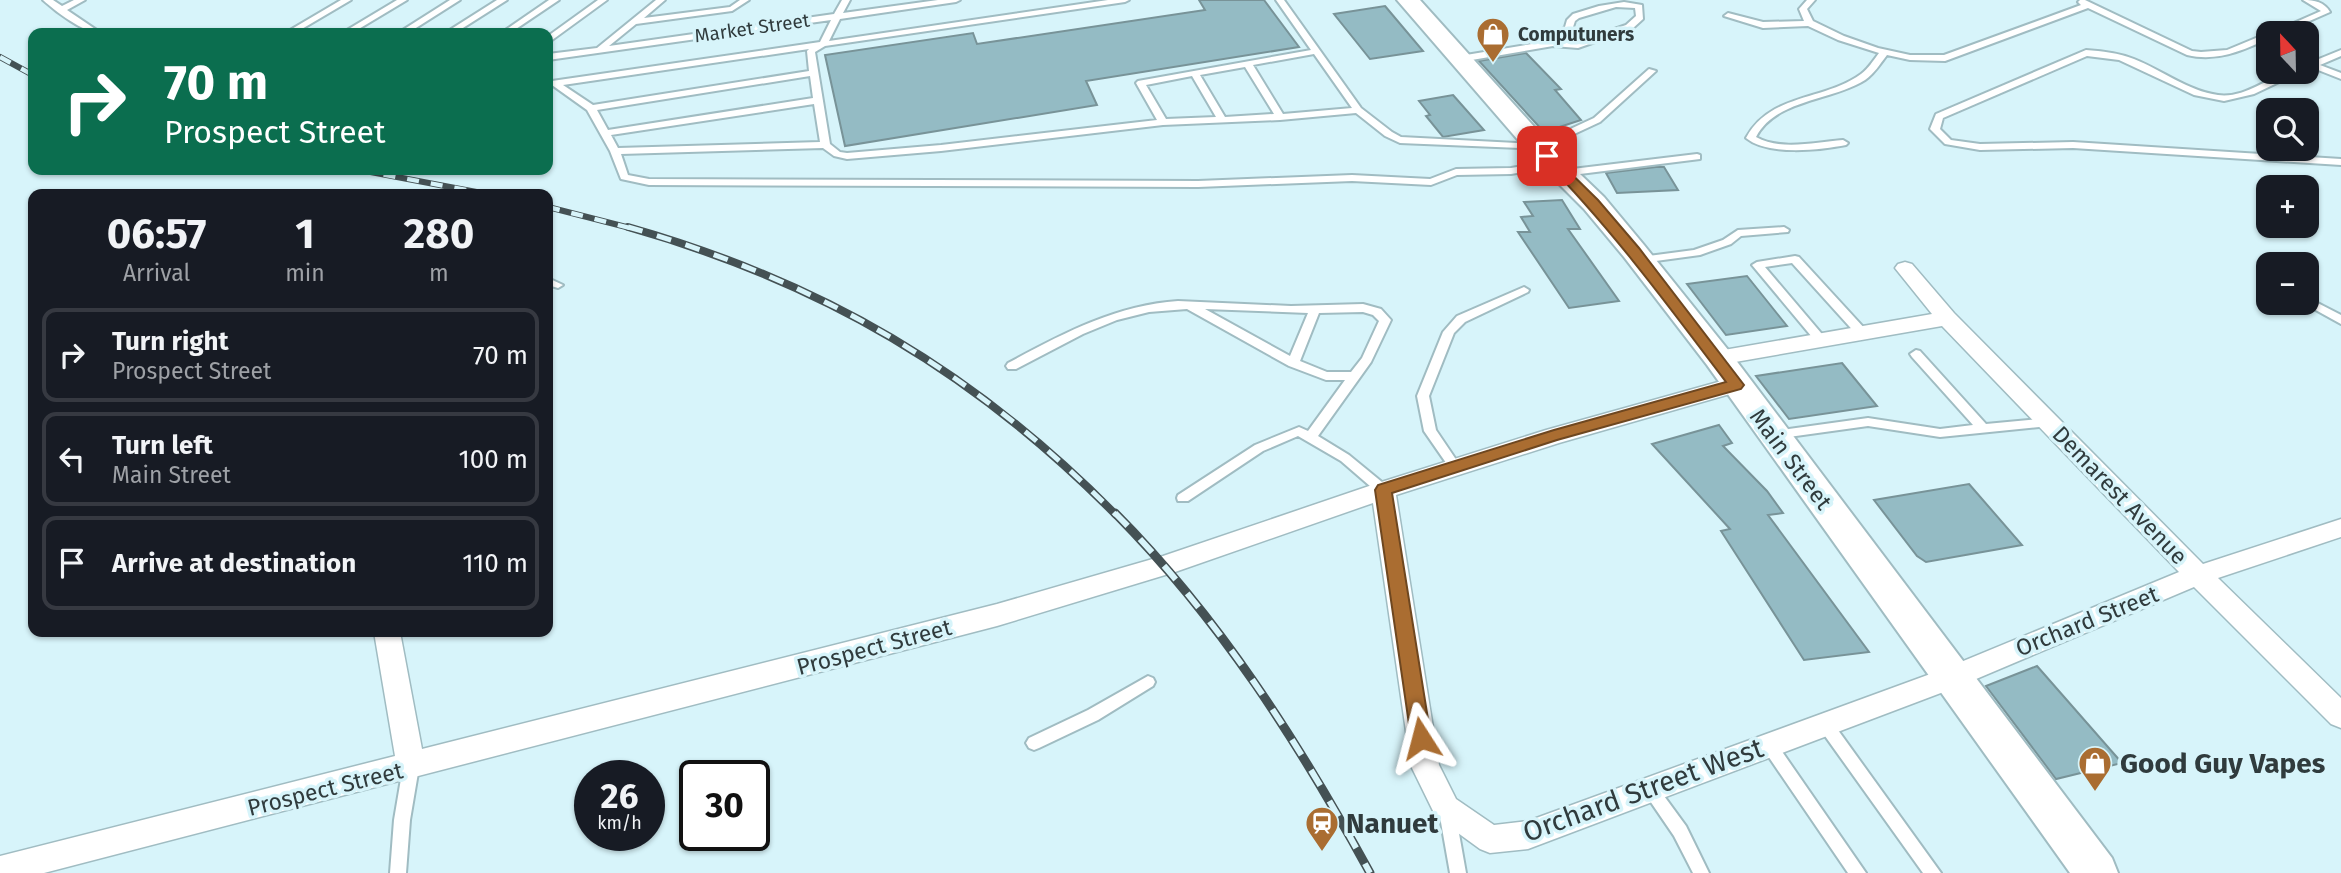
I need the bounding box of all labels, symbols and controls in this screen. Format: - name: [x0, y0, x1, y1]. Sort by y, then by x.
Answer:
- street label: Market Street: [693, 9, 811, 47]
- shop icon: Computuners: [1474, 15, 1512, 64]
- north arrow: [2256, 21, 2319, 84]
- map controls: [2256, 21, 2319, 315]
- place label: Computuners: [1518, 23, 1634, 46]
- text: 70 m: [164, 53, 268, 112]
- icon: right: [49, 56, 140, 147]
- button: search: [2256, 98, 2319, 161]
- text: Prospect Street: [164, 113, 386, 151]
- pin: [1517, 126, 1577, 186]
- icon: arrive: [1528, 137, 1566, 175]
- button: +: [2256, 175, 2319, 238]
- text: 06:57: [107, 209, 206, 259]
- text: 1: [295, 209, 315, 259]
- text: 280: [404, 209, 474, 259]
- button: −: [2256, 252, 2319, 315]
- text: Arrival: [123, 259, 190, 287]
- text: min: [285, 259, 325, 287]
- text: m: [429, 259, 449, 287]
- text: Turn right: [112, 326, 229, 357]
- icon: right: [53, 336, 91, 374]
- text: 70 m: [473, 340, 528, 371]
- text: Prospect Street: [112, 357, 271, 385]
- street label: Main Street: [1744, 403, 1838, 515]
- street label: Demarest Avenue: [2047, 420, 2193, 570]
- text: Turn left: [112, 430, 213, 461]
- icon: left: [53, 440, 91, 478]
- text: 100 m: [459, 444, 528, 475]
- text: Main Street: [112, 461, 231, 489]
- icon: arrive: [53, 544, 91, 582]
- text: Arrive at destination: [112, 548, 356, 579]
- text: 110 m: [462, 548, 528, 579]
- street label: Orchard Street: [2012, 579, 2163, 662]
- street label: Prospect Street: [793, 613, 955, 681]
- position arrow: [1384, 701, 1458, 775]
- street label: Orchard Street West: [1518, 731, 1768, 849]
- shop icon: Good Guy Vapes: [2076, 744, 2114, 793]
- place label: Good Guy Vapes: [2120, 747, 2325, 780]
- street label: Prospect Street: [244, 756, 406, 822]
- speed limit sign: 30: [679, 760, 770, 851]
- text: 26: [601, 775, 638, 817]
- station icon: Nanuet: [1303, 804, 1341, 853]
- place label: Nanuet: [1346, 807, 1440, 840]
- text: km/h: [597, 812, 642, 834]

